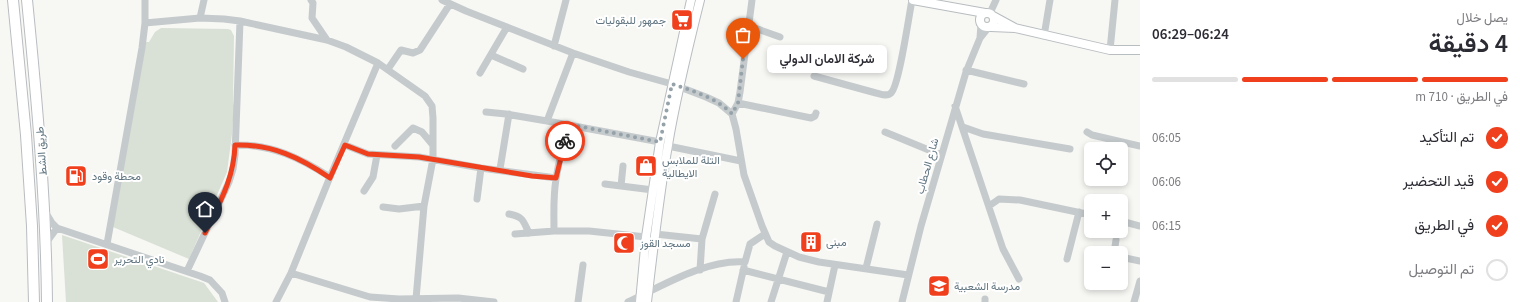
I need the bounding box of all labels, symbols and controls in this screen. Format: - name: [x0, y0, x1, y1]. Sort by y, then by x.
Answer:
- supermarket icon: جمهور للبقوليات: [669, 7, 695, 33]
- text: يصل خلال: [1457, 9, 1508, 27]
- place label: جمهور للبقوليات: [595, 13, 666, 28]
- pin: [726, 18, 760, 59]
- icon: bag: [732, 24, 754, 46]
- text: 06:24–06:29: [1152, 24, 1229, 45]
- text: 4 دقيقة: [1428, 25, 1508, 62]
- callout: شركة الامان الدولي: [767, 45, 887, 73]
- text: شركة الامان الدولي: [779, 50, 875, 68]
- text: في الطريق · 710 m: [1415, 88, 1508, 106]
- courier: [545, 121, 585, 161]
- street label: طريق الشط: [32, 126, 51, 176]
- text: تم التأكيد: [1419, 127, 1474, 148]
- icon: check: [1486, 127, 1508, 149]
- text: 06:05: [1152, 129, 1181, 147]
- icon: bike: [554, 130, 576, 152]
- street label: شارع الحطاب: [912, 136, 943, 196]
- map controls: [1084, 142, 1128, 290]
- button: locate: [1084, 142, 1128, 186]
- shop icon: التلة للملابس الايطالية: [633, 153, 659, 179]
- place label: التلة للملابس الايطالية: [662, 153, 720, 181]
- fuel station icon: محطة وقود: [63, 163, 89, 189]
- place label: محطة وقود: [92, 169, 141, 184]
- text: قيد التحضير: [1403, 171, 1474, 192]
- icon: check: [1486, 171, 1508, 193]
- text: 06:06: [1152, 173, 1181, 191]
- pin: [188, 192, 222, 233]
- button: +: [1084, 194, 1128, 238]
- icon: home: [194, 198, 216, 220]
- text: في الطريق: [1414, 215, 1474, 236]
- icon: check: [1486, 215, 1508, 237]
- text: 06:15: [1152, 217, 1181, 235]
- building icon: مبنى: [798, 229, 824, 255]
- mosque icon: مسجد القوز: [611, 230, 637, 256]
- place label: مبنى: [826, 235, 847, 250]
- place label: مسجد القوز: [639, 236, 691, 251]
- sports icon: نادي التحرير: [85, 246, 111, 272]
- button: −: [1084, 246, 1128, 290]
- place label: نادي التحرير: [113, 252, 165, 269]
- text: تم التوصيل: [1408, 259, 1474, 280]
- school or university icon: مدرسة الشعبية: [926, 273, 952, 299]
- place label: مدرسة الشعبية: [954, 279, 1020, 294]

